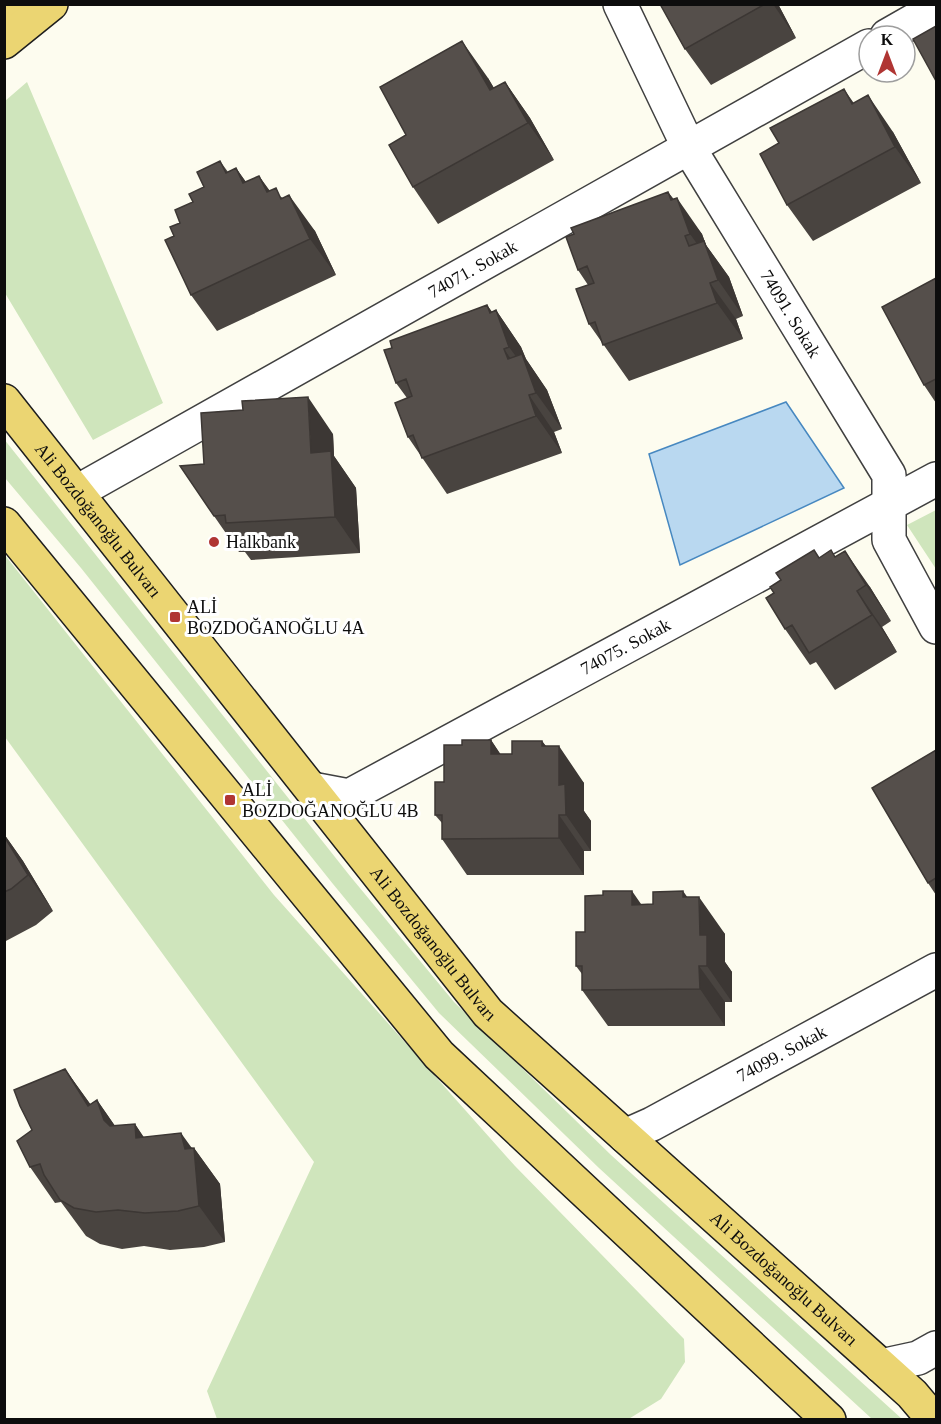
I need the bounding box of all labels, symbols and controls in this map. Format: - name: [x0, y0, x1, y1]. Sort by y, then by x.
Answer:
- north arrow: [857, 24, 917, 84]
- text: K: [881, 31, 894, 48]
- street label: 74071. Sokak: [425, 236, 521, 302]
- street label: 74091. Sokak: [756, 266, 825, 361]
- street label: Ali Bozdoğanoğlu Bulvarı: [31, 439, 165, 601]
- place label: Halkbank: [226, 532, 296, 552]
- marker: Halkbank: [207, 535, 221, 549]
- place label: ALİ BOZDOĞANOĞLU 4A: [187, 597, 365, 638]
- marker: ALİ BOZDOĞANOĞLU 4A: [168, 610, 182, 624]
- street label: 74075. Sokak: [577, 614, 674, 679]
- place label: ALİ BOZDOĞANOĞLU 4B: [242, 780, 419, 821]
- marker: ALİ BOZDOĞANOĞLU 4B: [223, 793, 237, 807]
- street label: Ali Bozdoğanoğlu Bulvarı: [366, 863, 500, 1025]
- street label: 74099. Sokak: [733, 1021, 830, 1086]
- street label: Ali Bozdoğanoğlu Bulvarı: [706, 1207, 862, 1350]

